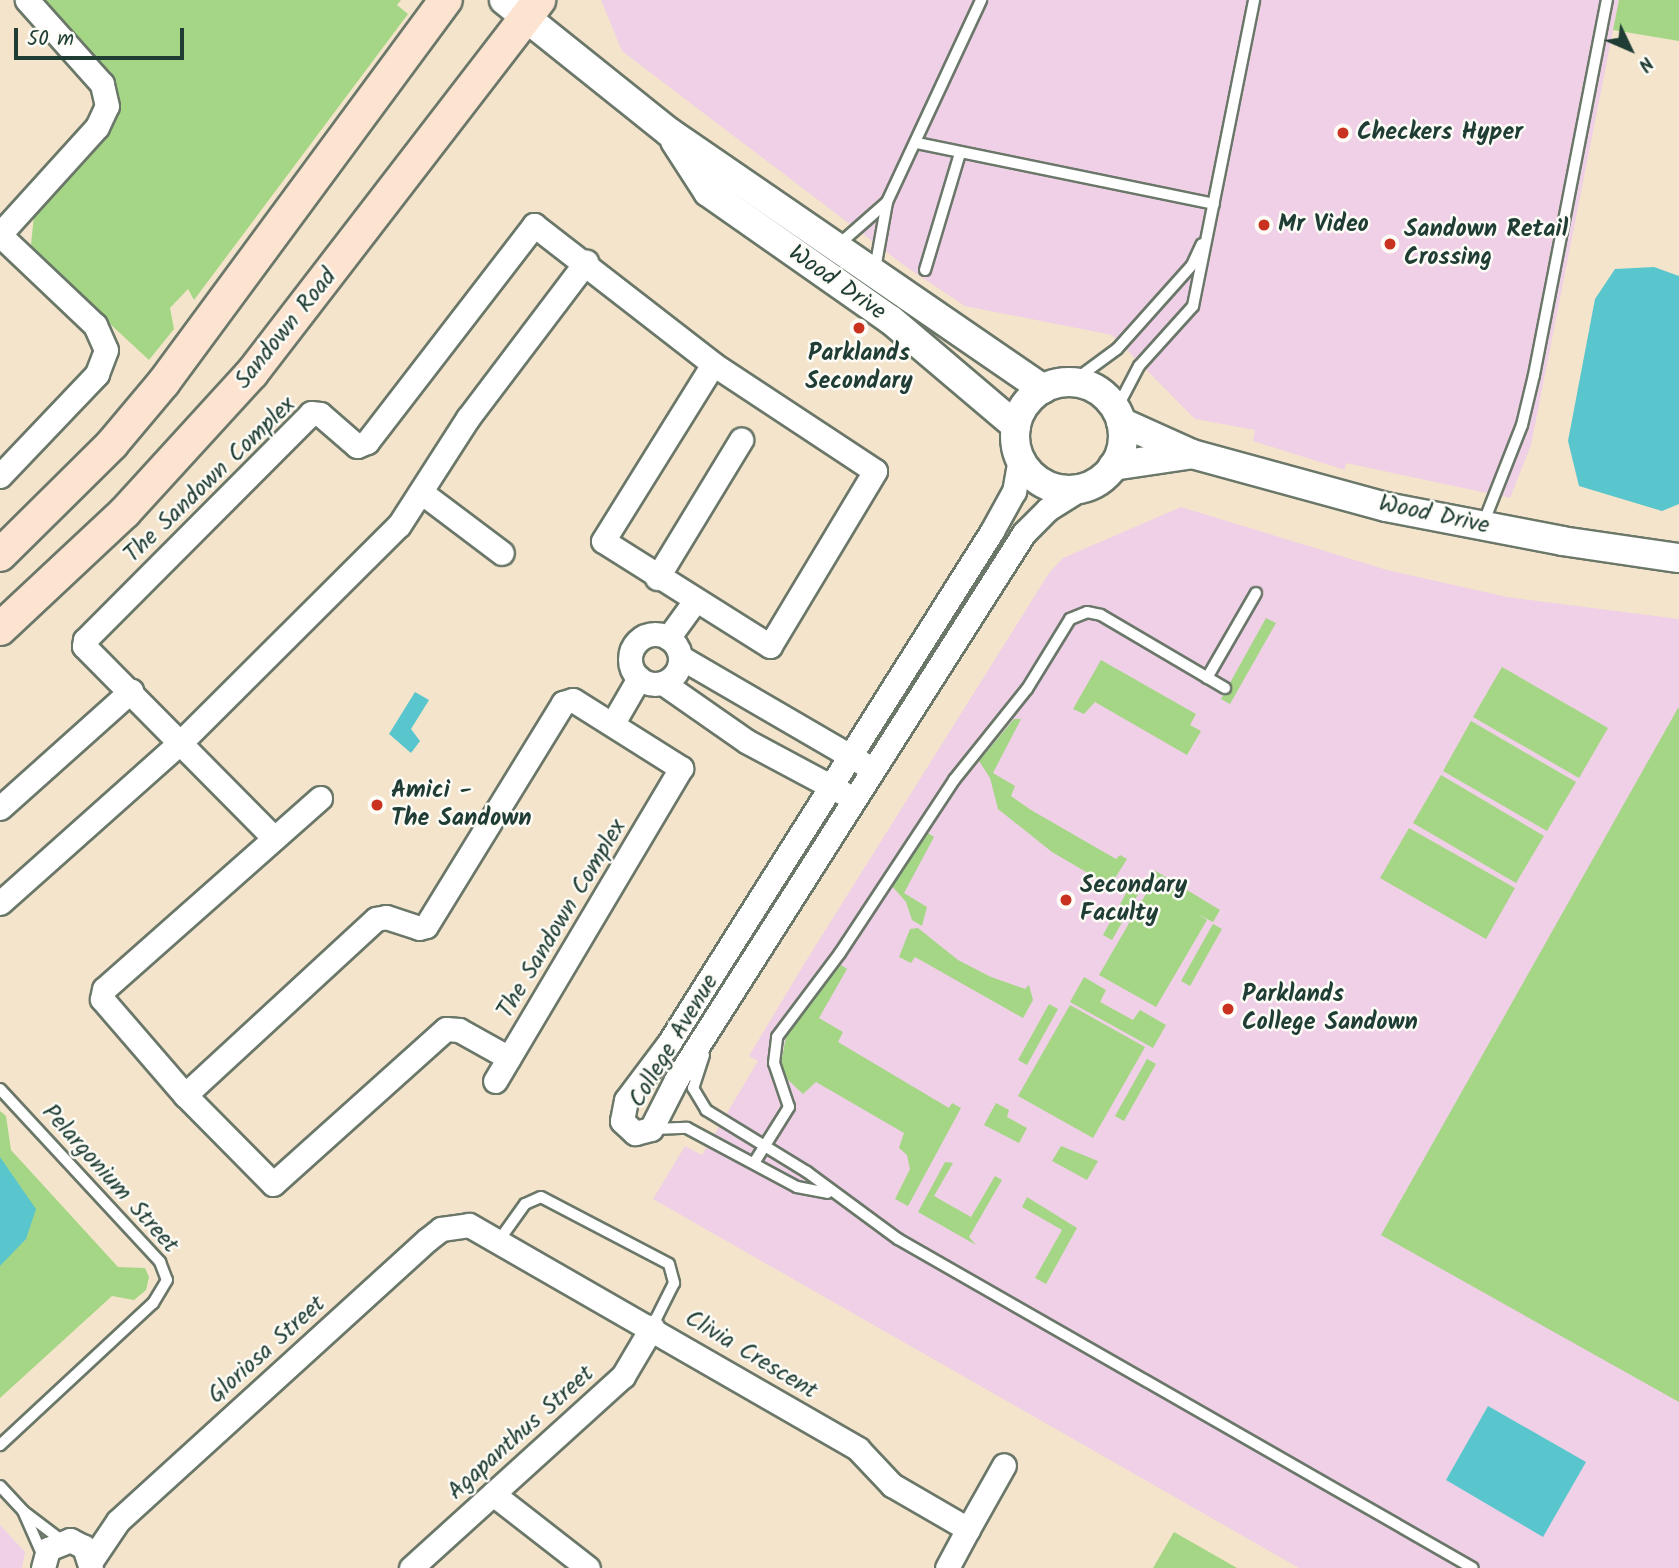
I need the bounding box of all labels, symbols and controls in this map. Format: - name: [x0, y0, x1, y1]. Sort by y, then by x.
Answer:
- scale bar: [18, 14, 187, 58]
- north arrow: [1595, 14, 1665, 84]
- text: 50 m: [27, 23, 74, 56]
- text: N: [1630, 49, 1660, 78]
- place label: Checkers Hyper: [1357, 119, 1523, 147]
- marker: Checkers Hyper: [1335, 125, 1351, 141]
- place label: Mr Video: [1278, 211, 1369, 239]
- place label: Sandown Retail Crossing: [1404, 216, 1568, 272]
- marker: Mr Video: [1256, 217, 1272, 233]
- marker: Sandown Retail Crossing: [1382, 236, 1398, 252]
- street label: Wood Drive: [783, 239, 891, 327]
- street label: Sandown Road: [229, 263, 343, 395]
- marker: Parklands Secondary: [851, 320, 867, 336]
- place label: Parklands Secondary: [805, 340, 913, 396]
- street label: The Sandown Complex: [118, 391, 302, 569]
- street label: Wood Drive: [1376, 489, 1492, 541]
- place label: Amici - The Sandown: [391, 777, 532, 833]
- marker: Amici - The Sandown: [369, 797, 385, 813]
- street label: The Sandown Complex: [491, 814, 633, 1024]
- place label: Secondary Faculty: [1080, 872, 1187, 928]
- marker: Secondary Faculty: [1058, 892, 1074, 908]
- street label: College Avenue: [623, 969, 725, 1113]
- place label: Parklands College Sandown: [1242, 981, 1418, 1037]
- marker: Parklands College Sandown: [1220, 1001, 1236, 1017]
- street label: Pelargonium Street: [35, 1098, 185, 1260]
- street label: Gloriosa Street: [202, 1290, 332, 1410]
- street label: Clivia Crescent: [679, 1304, 823, 1406]
- street label: Agapanthus Street: [442, 1360, 600, 1506]

